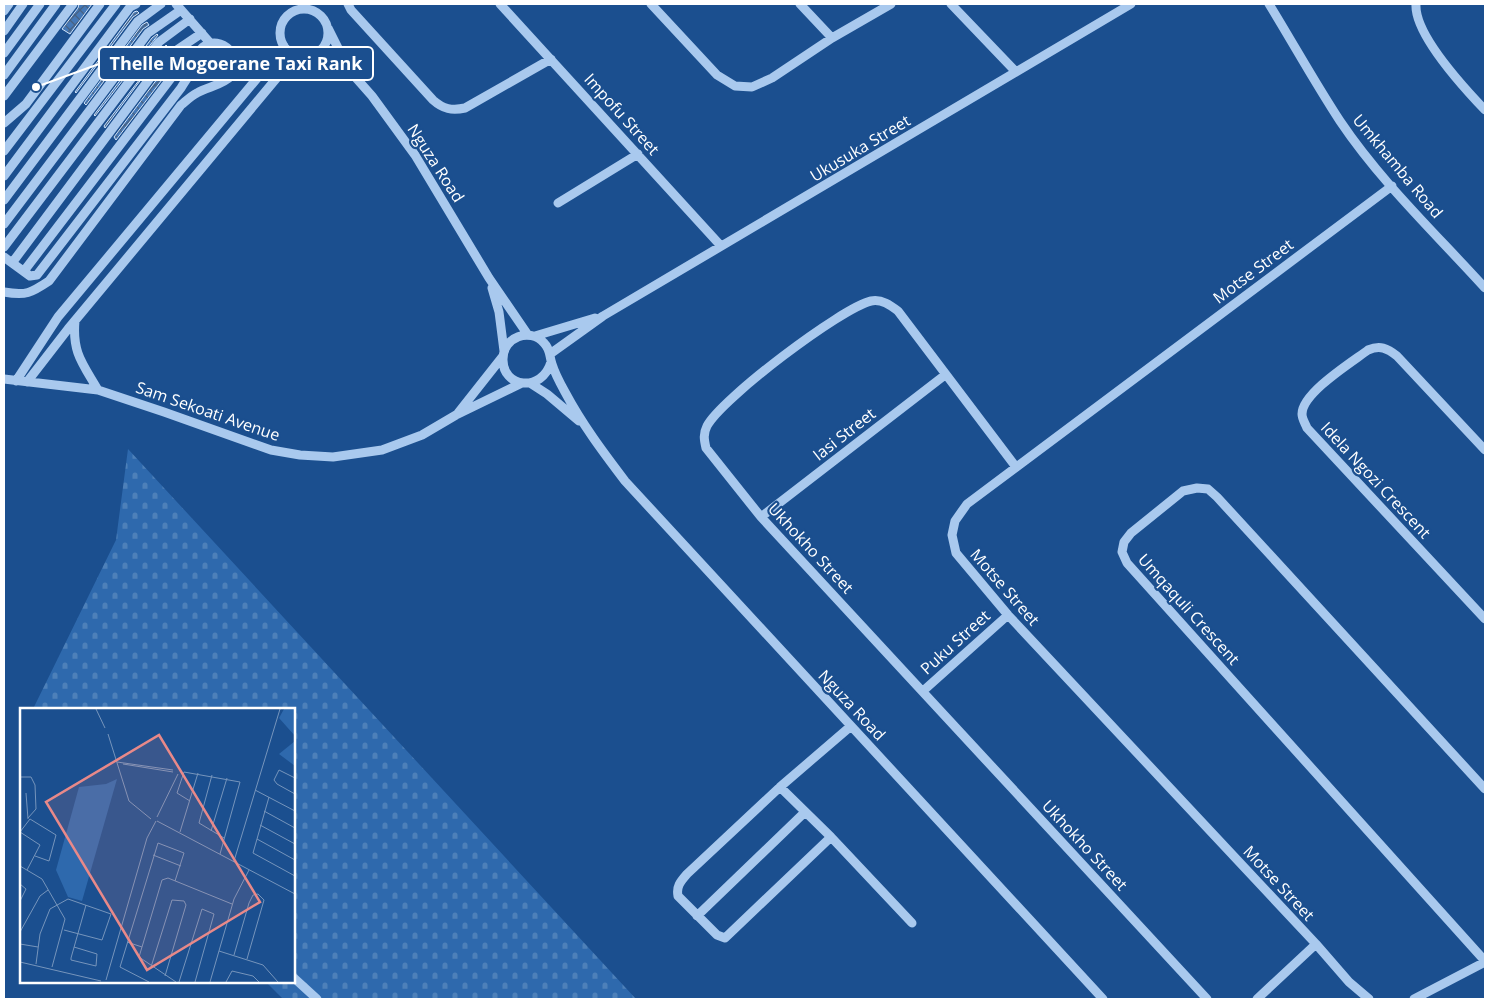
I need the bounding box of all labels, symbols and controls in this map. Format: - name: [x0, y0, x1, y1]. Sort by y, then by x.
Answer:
- callout: Thelle Mogoerane Taxi Rank: [99, 47, 373, 80]
- text: Thelle Mogoerane Taxi Rank: [109, 51, 363, 75]
- street label: Impofu Street: [579, 68, 665, 160]
- street label: Ukusuka Street: [806, 109, 915, 187]
- street label: Umkhamba Road: [1348, 109, 1448, 223]
- street label: Nguza Road: [402, 120, 470, 206]
- street label: Motse Street: [1208, 233, 1298, 308]
- street label: Sam Sekoati Avenue: [133, 376, 283, 446]
- street label: Iasi Street: [808, 402, 880, 465]
- street label: Idela Ngozi Crescent: [1316, 417, 1436, 543]
- street label: Ukhokho Street: [763, 498, 859, 598]
- street label: Motse Street: [965, 544, 1045, 630]
- street label: Umqaquli Crescent: [1133, 549, 1245, 669]
- street label: Puku Street: [915, 605, 995, 679]
- street label: Nguza Road: [814, 665, 890, 745]
- inset map: [20, 708, 295, 983]
- street label: Ukhokho Street: [1037, 795, 1133, 895]
- street label: Motse Street: [1239, 841, 1320, 926]

